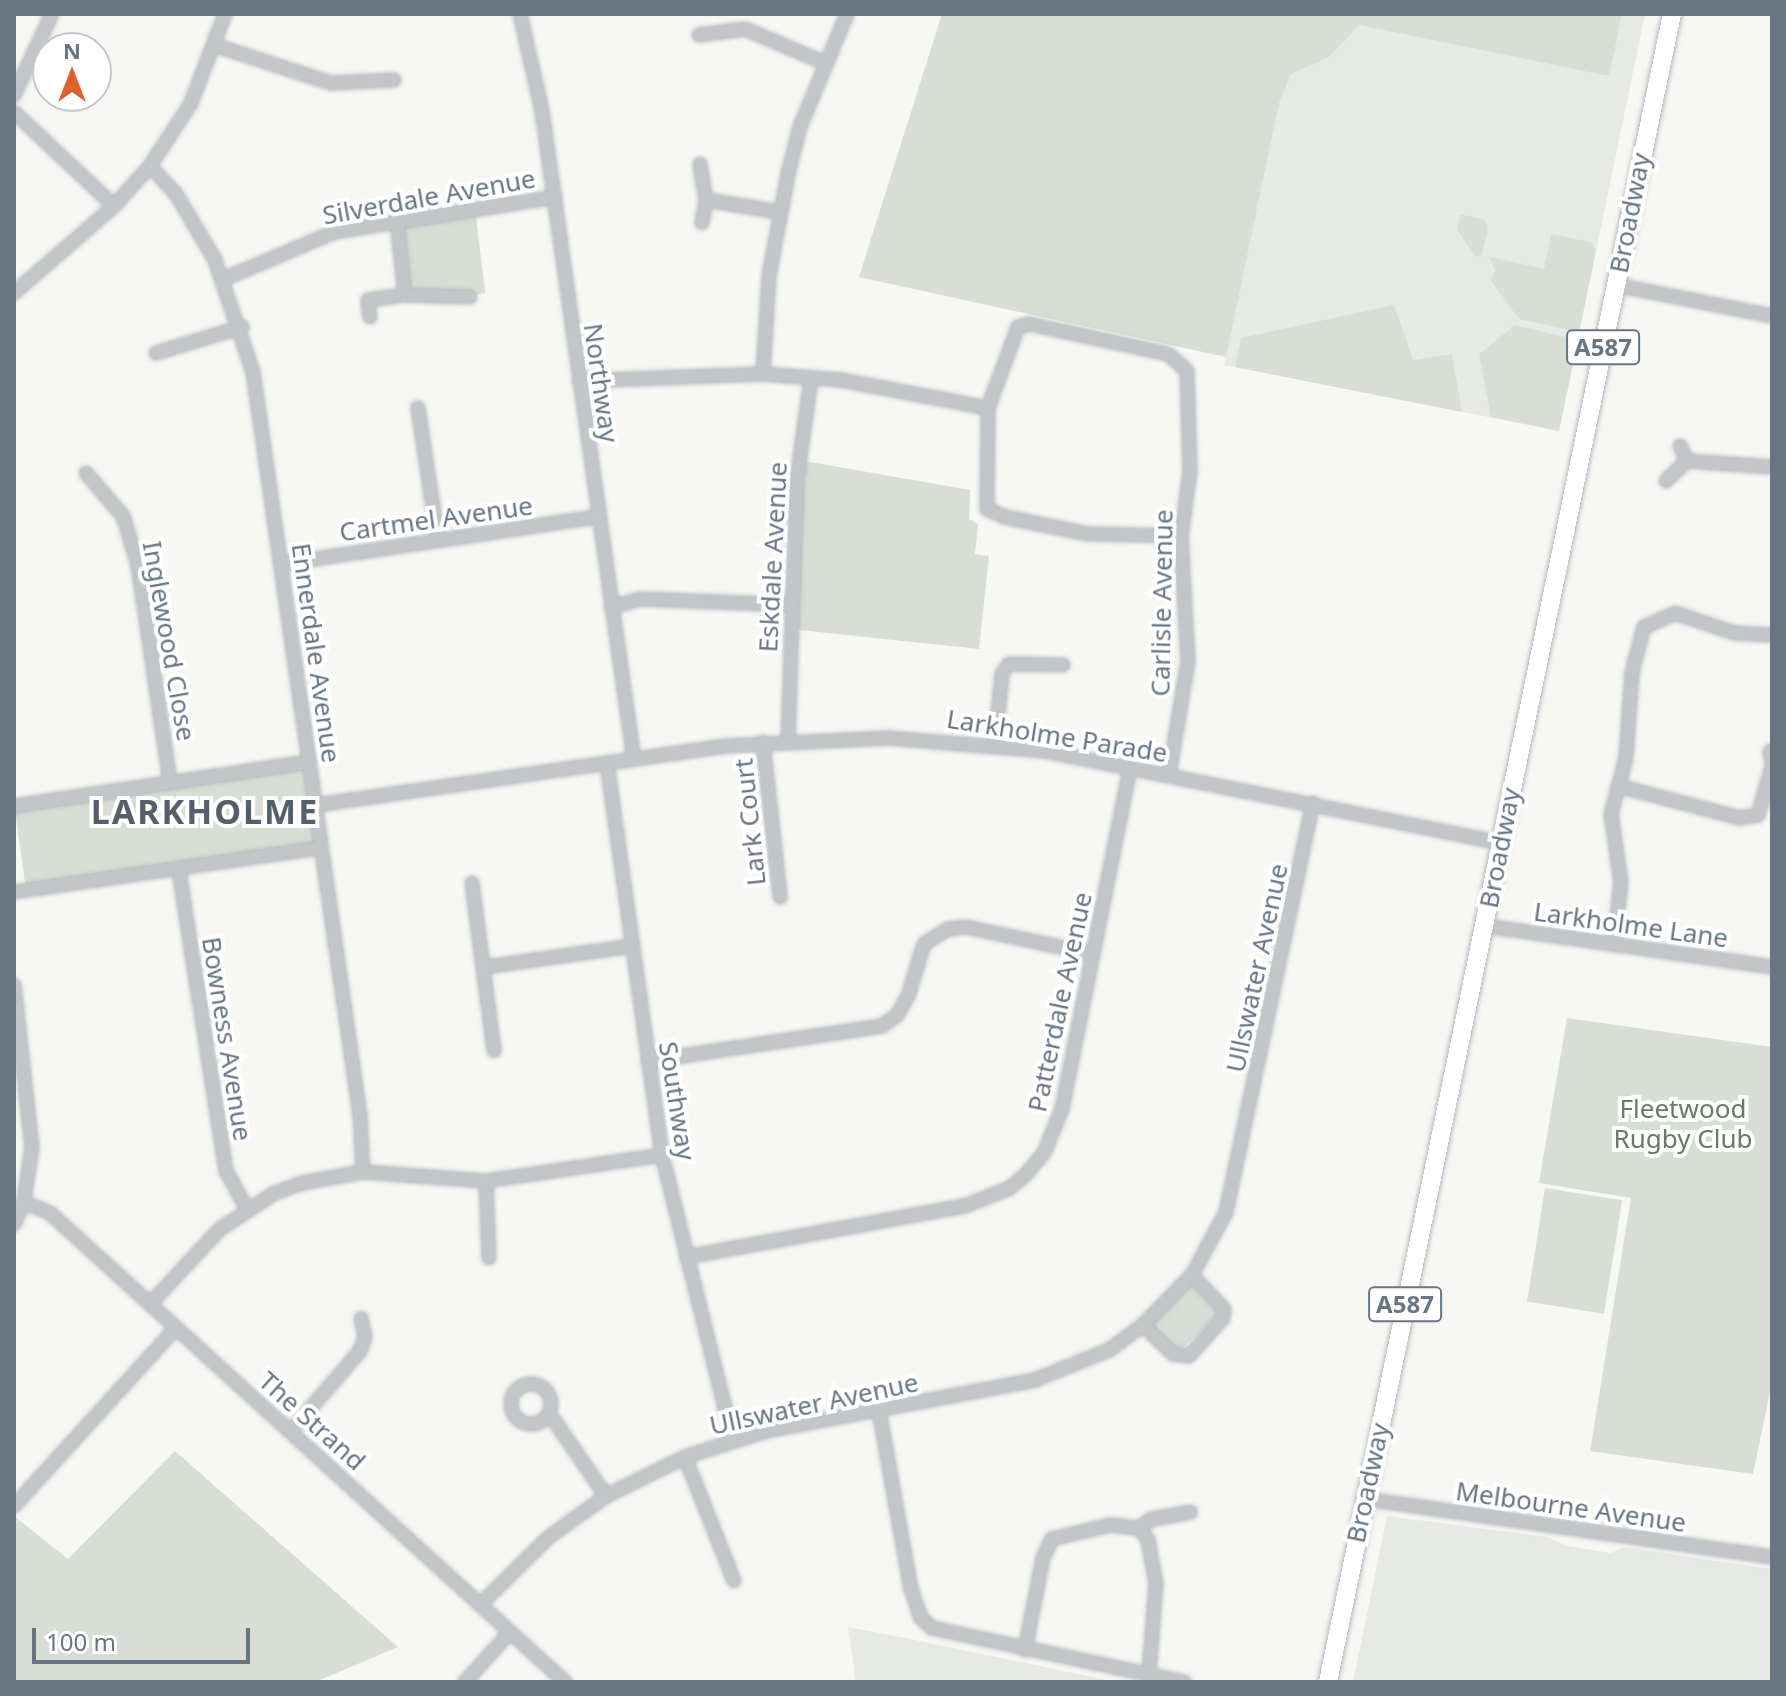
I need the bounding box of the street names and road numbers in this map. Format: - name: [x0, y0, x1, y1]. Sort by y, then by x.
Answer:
- street label: Broadway: [1603, 150, 1657, 276]
- street label: Silverdale Avenue: [320, 163, 538, 231]
- street label: Northway: [577, 321, 625, 445]
- road number: A587: [1565, 327, 1641, 367]
- street label: Eskdale Avenue: [752, 461, 794, 653]
- street label: Cartmel Avenue: [337, 490, 535, 548]
- street label: Carlisle Avenue: [1145, 509, 1179, 697]
- street label: Inglewood Close: [136, 539, 202, 743]
- street label: Ennerdale Avenue: [285, 541, 347, 765]
- street label: Larkholme Parade: [945, 703, 1169, 769]
- street label: Lark Court: [728, 757, 772, 887]
- street label: Broadway: [1473, 785, 1527, 911]
- street label: Ullswater Avenue: [1220, 861, 1294, 1075]
- street label: Patterdale Avenue: [1021, 889, 1099, 1115]
- street label: Larkholme Lane: [1532, 896, 1730, 954]
- street label: Bowness Avenue: [195, 935, 259, 1143]
- street label: Southway: [652, 1039, 702, 1163]
- road number: A587: [1367, 1284, 1443, 1324]
- street label: The Strand: [252, 1365, 372, 1477]
- street label: Ullswater Avenue: [707, 1367, 921, 1441]
- street label: Broadway: [1340, 1420, 1396, 1546]
- street label: Melbourne Avenue: [1454, 1475, 1688, 1539]

